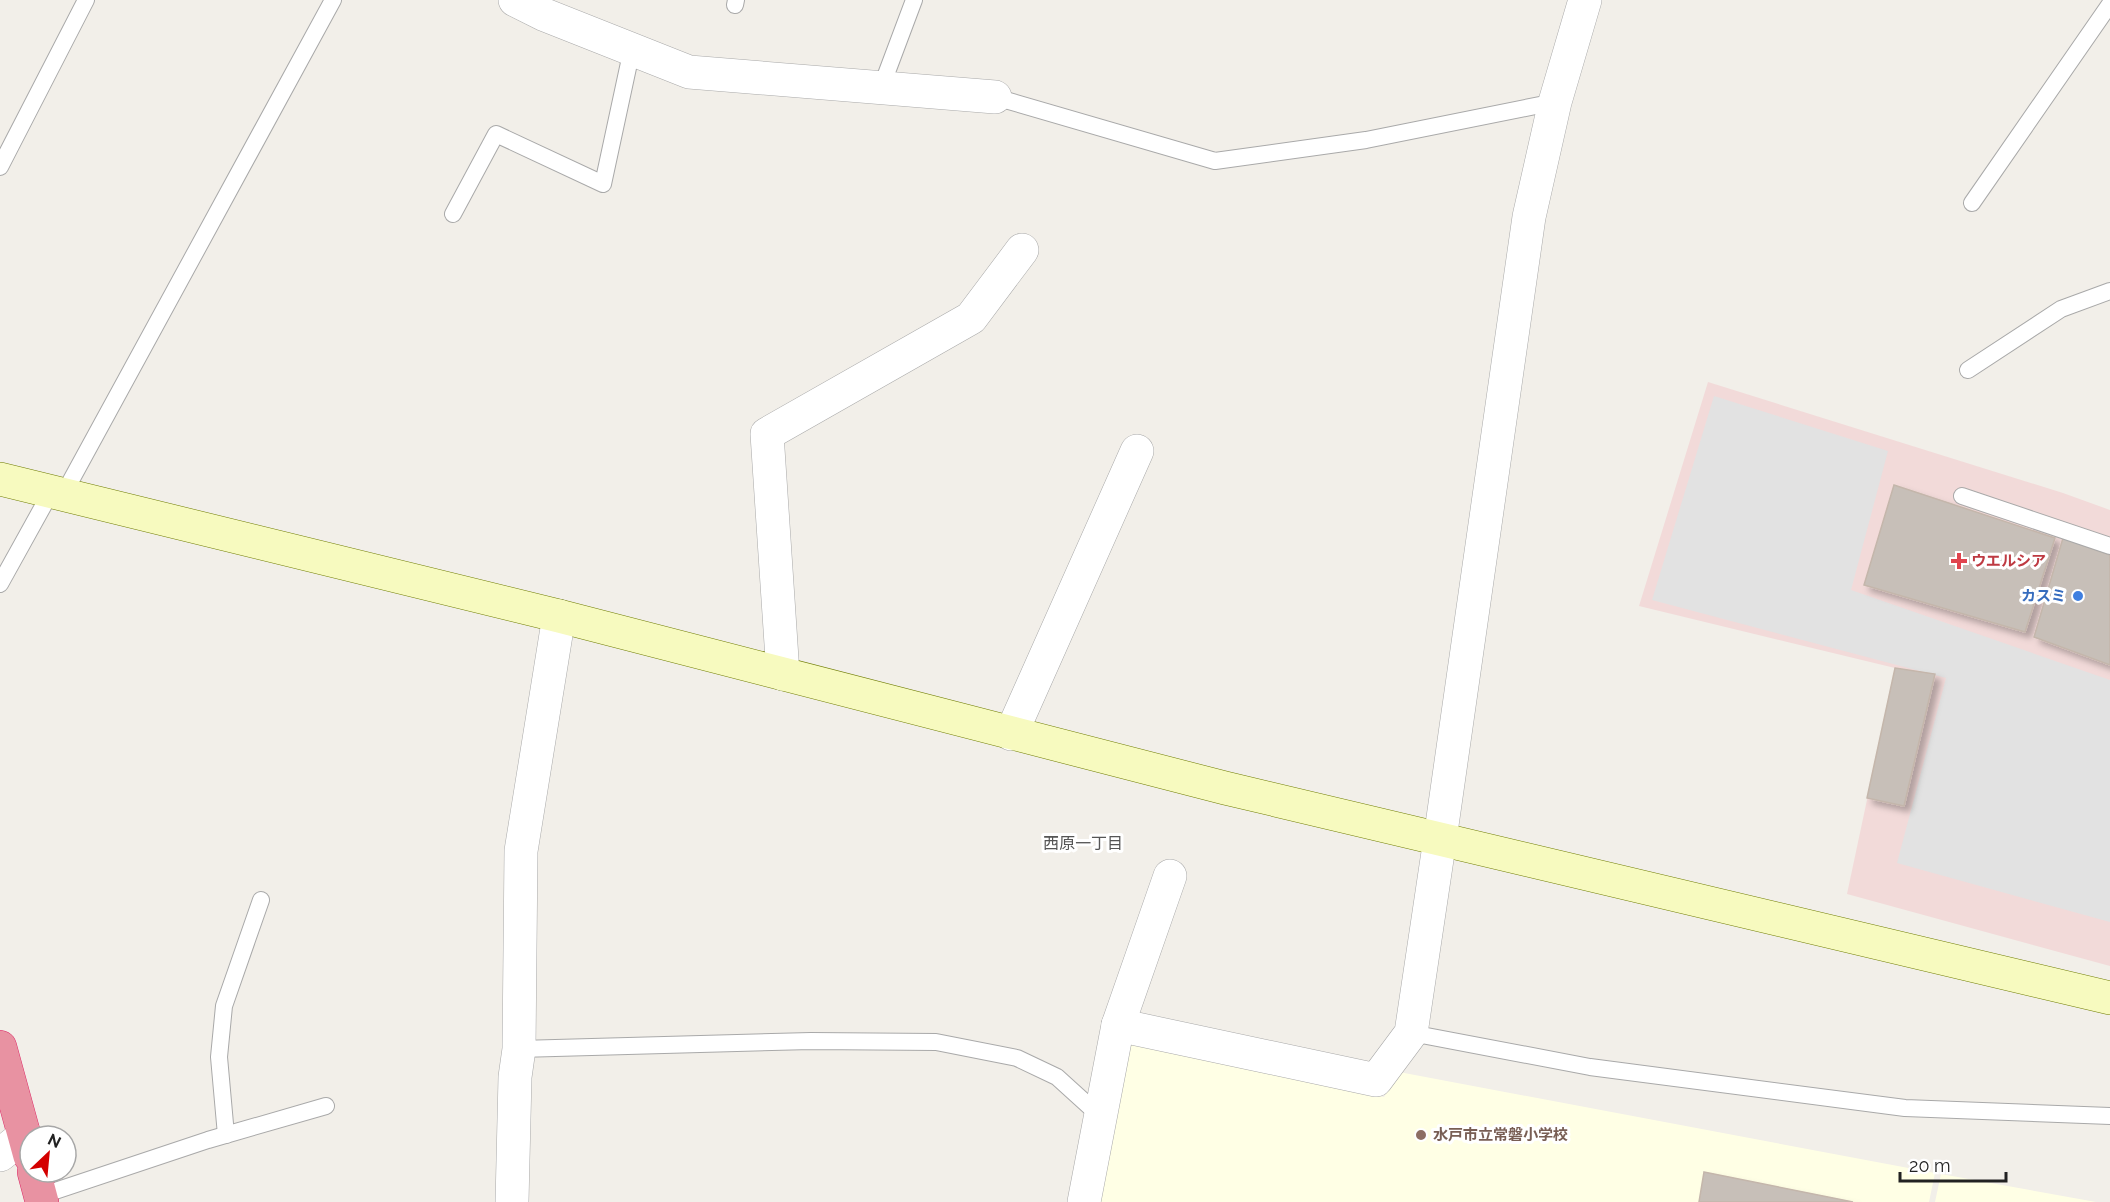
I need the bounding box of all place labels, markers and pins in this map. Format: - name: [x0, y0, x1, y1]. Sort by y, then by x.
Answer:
- place label: ウエルシア: [1971, 552, 2046, 570]
- marker: ウエルシア: [1952, 554, 1966, 568]
- place label: カスミ: [2021, 587, 2066, 605]
- marker: カスミ: [2071, 589, 2085, 603]
- place label: 水戸市立常磐小学校: [1433, 1126, 1568, 1144]
- marker: 水戸市立常磐小学校: [1414, 1128, 1428, 1142]

